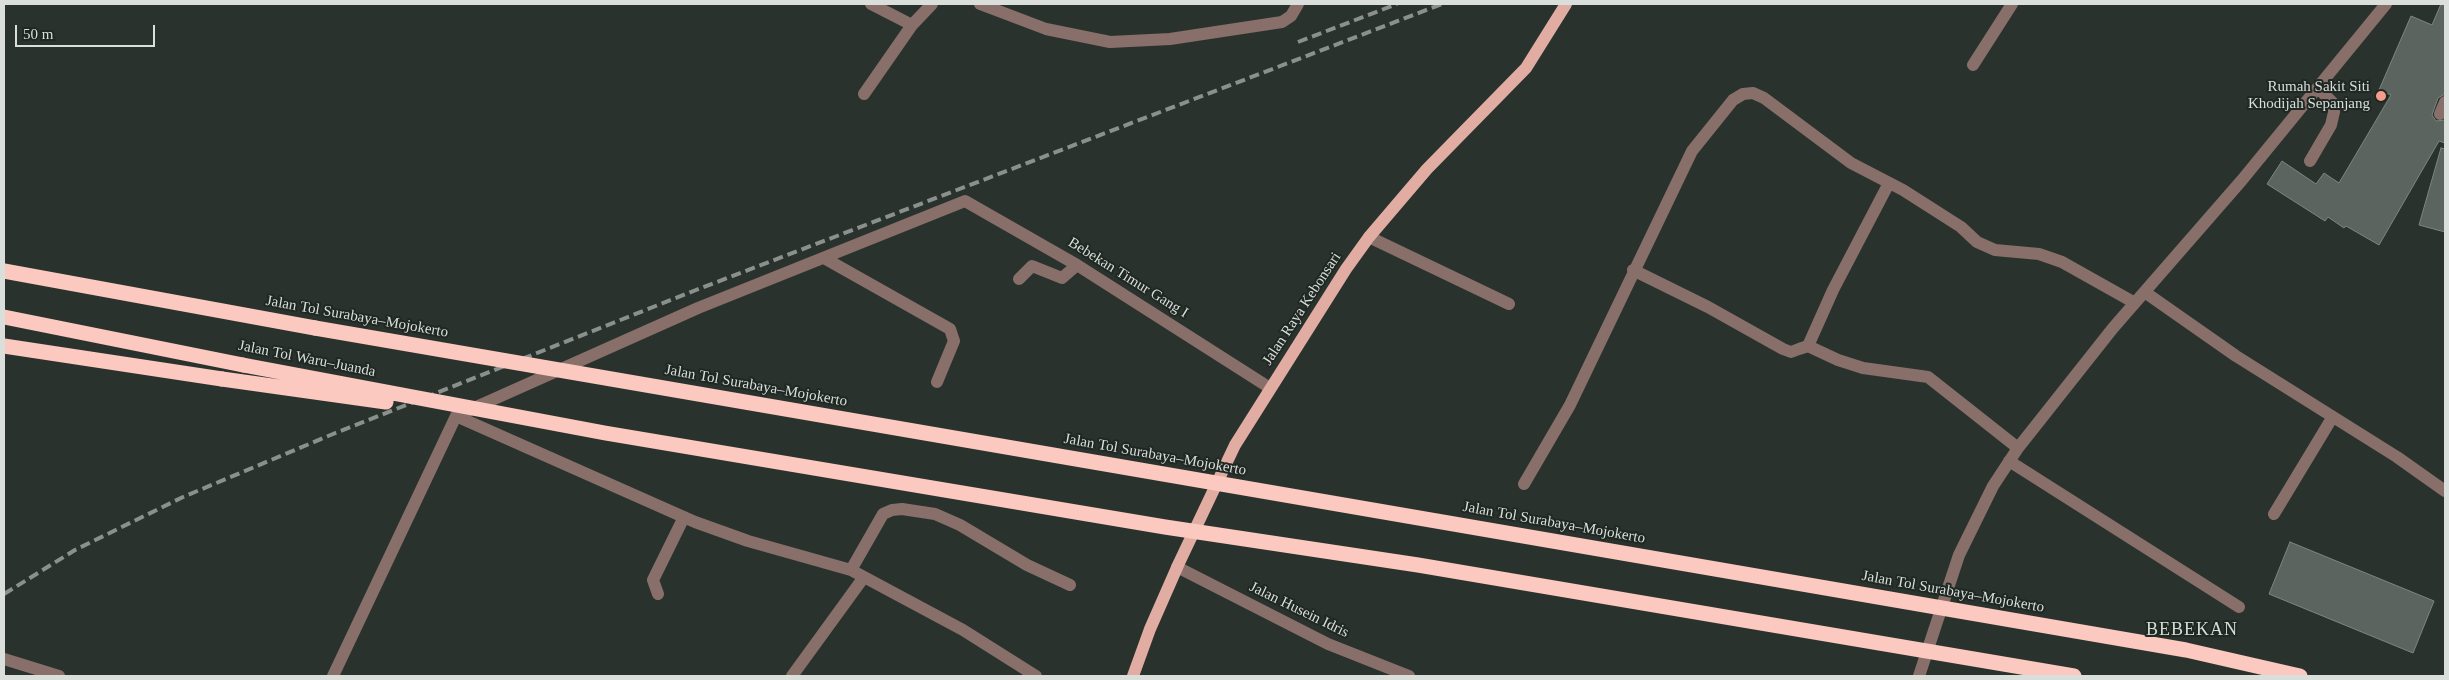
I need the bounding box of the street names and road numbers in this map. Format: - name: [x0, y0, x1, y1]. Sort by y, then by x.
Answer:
- street label: Bebekan Timur Gang I: [1065, 234, 1191, 322]
- street label: Jalan Raya Kebonsari: [1259, 249, 1345, 369]
- street label: Jalan Tol Surabaya–Mojokerto: [264, 292, 450, 342]
- street label: Jalan Tol Waru–Juanda: [237, 337, 377, 381]
- street label: Jalan Tol Surabaya–Mojokerto: [663, 361, 849, 411]
- street label: Jalan Tol Surabaya–Mojokerto: [1062, 430, 1248, 480]
- street label: Jalan Tol Surabaya–Mojokerto: [1461, 498, 1647, 548]
- street label: Jalan Tol Surabaya–Mojokerto: [1860, 567, 2046, 617]
- street label: Jalan Husein Idris: [1246, 578, 1352, 642]

